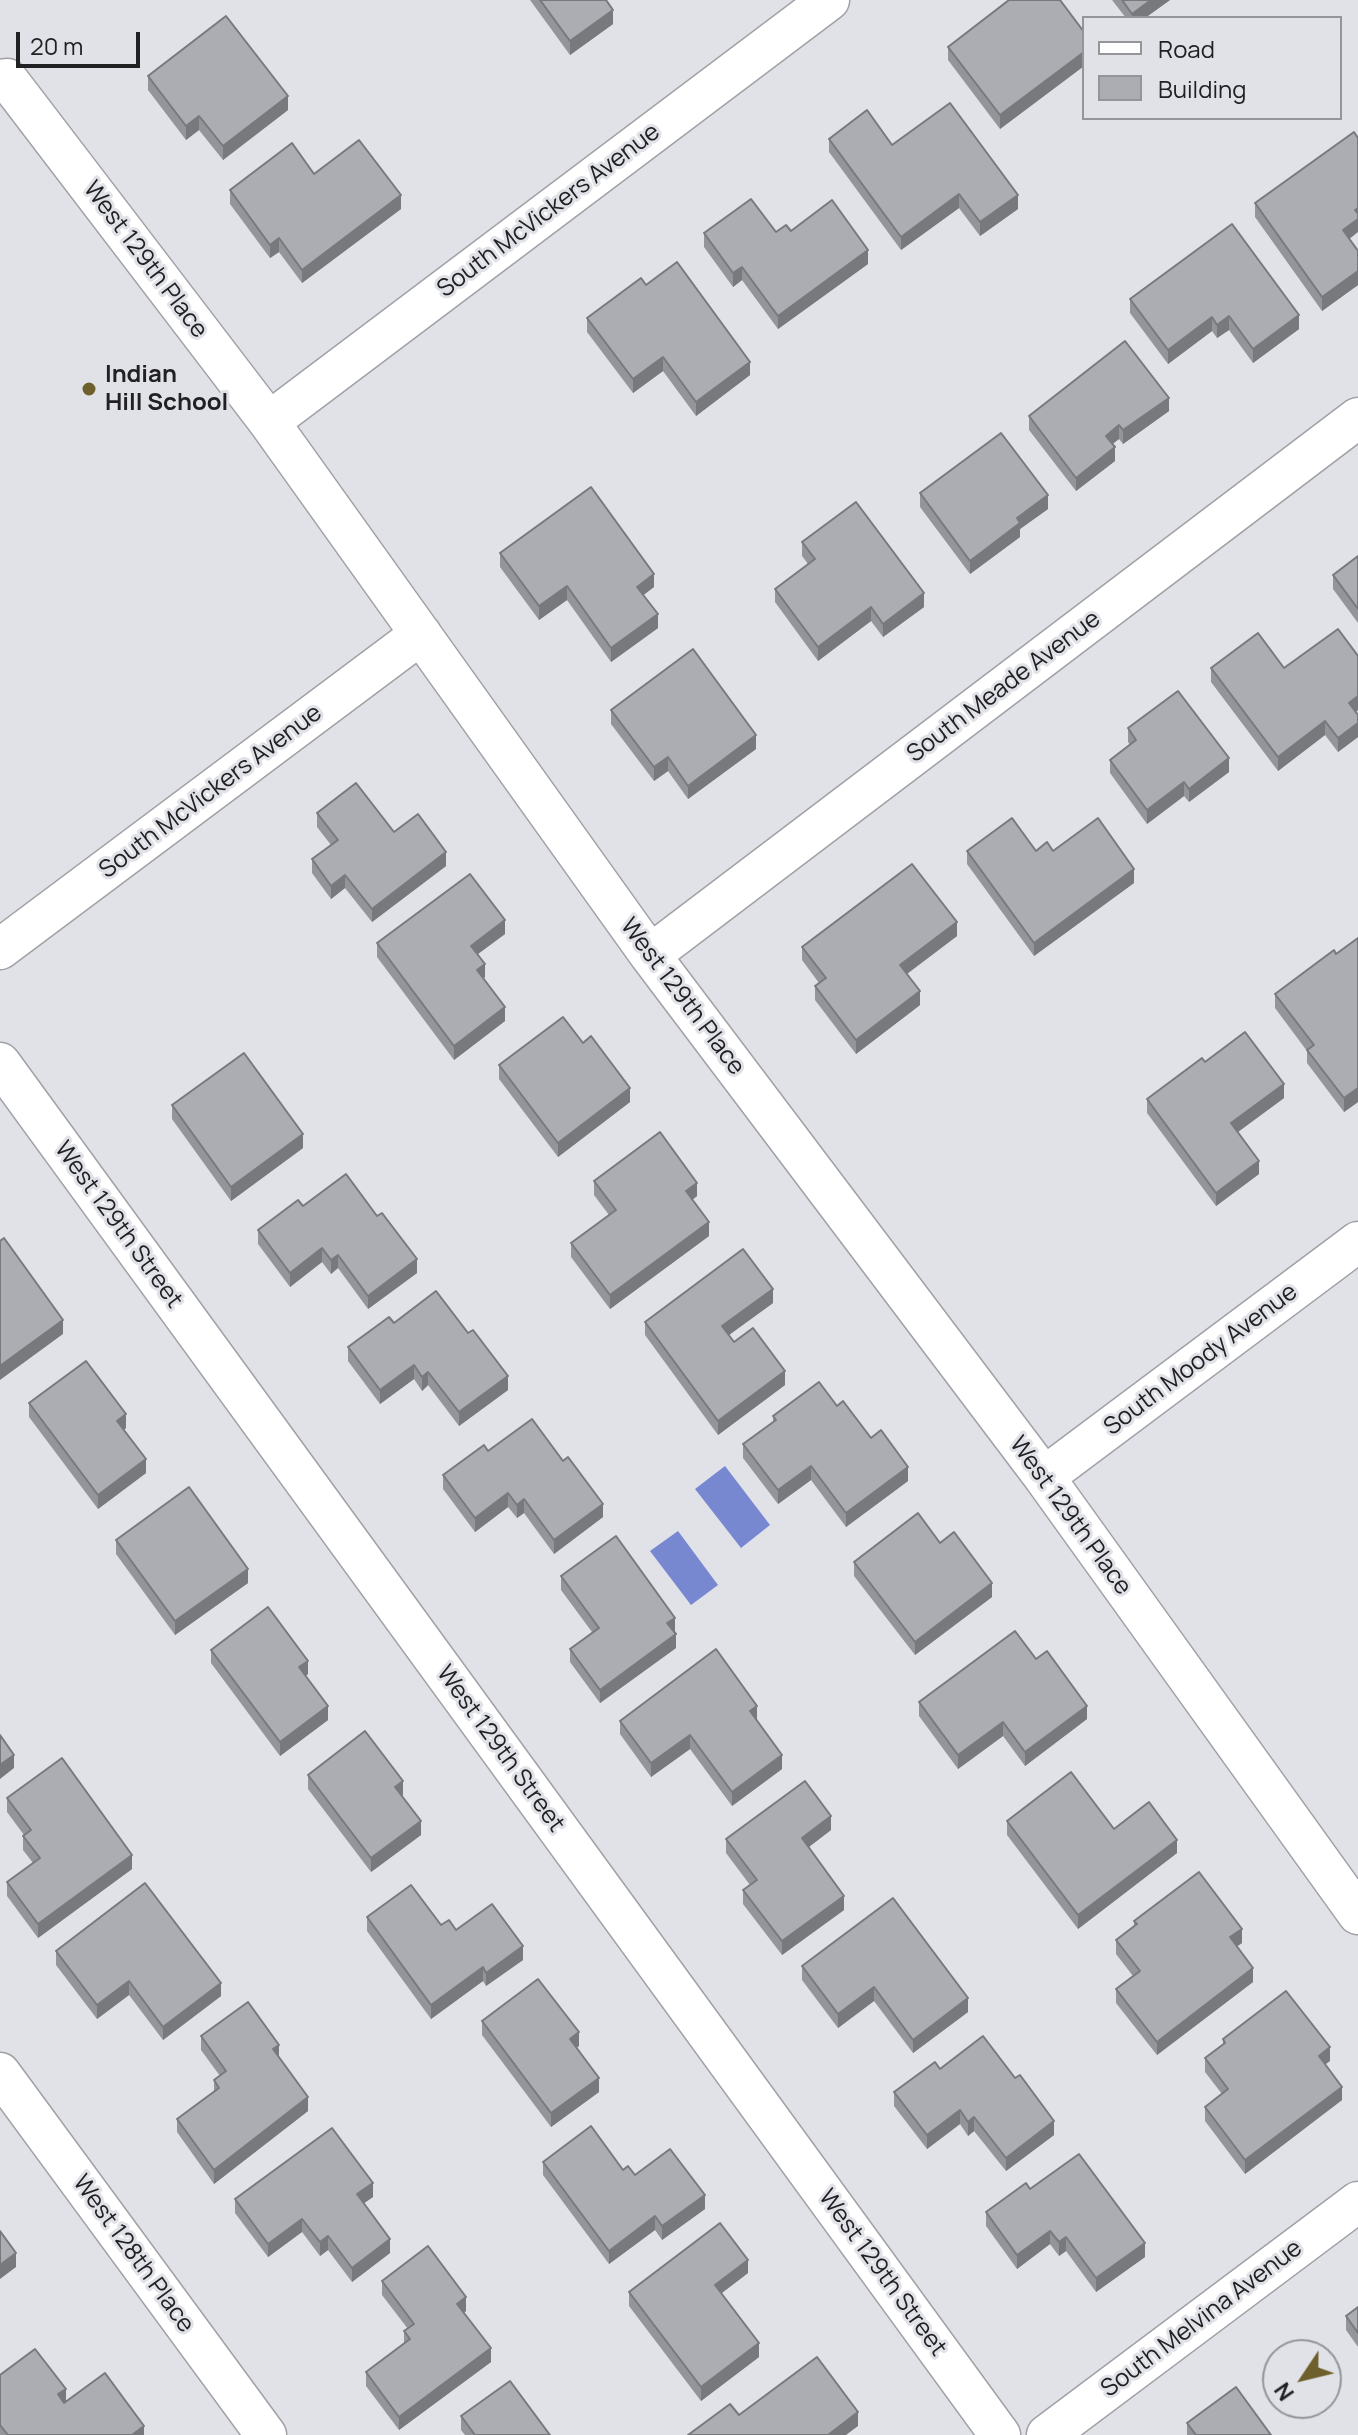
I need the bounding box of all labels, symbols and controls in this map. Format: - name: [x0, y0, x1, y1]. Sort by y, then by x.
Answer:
- scale bar: [20, 16, 144, 66]
- legend: [1082, 16, 1342, 120]
- text: 20 m: [30, 29, 83, 62]
- text: Road: [1158, 32, 1215, 65]
- text: Building: [1158, 72, 1246, 105]
- street label: South McVickers Avenue: [432, 118, 666, 304]
- street label: West 129th Place: [77, 176, 213, 344]
- place label: Indian Hill School: [105, 361, 228, 417]
- marker: Indian Hill School: [80, 380, 98, 398]
- street label: South Meade Avenue: [902, 605, 1106, 769]
- street label: South McVickers Avenue: [94, 699, 328, 885]
- street label: West 129th Place: [614, 913, 750, 1081]
- street label: West 129th Street: [48, 1136, 188, 1314]
- street label: South Moody Avenue: [1099, 1278, 1303, 1442]
- street label: West 129th Place: [1003, 1431, 1137, 1601]
- street label: West 129th Street: [430, 1660, 570, 1838]
- street label: West 128th Place: [66, 2169, 200, 2339]
- street label: West 129th Street: [812, 2184, 952, 2362]
- street label: South Melvina Avenue: [1096, 2234, 1308, 2404]
- north arrow: [1262, 2339, 1342, 2419]
- text: N: [1267, 2377, 1301, 2407]

